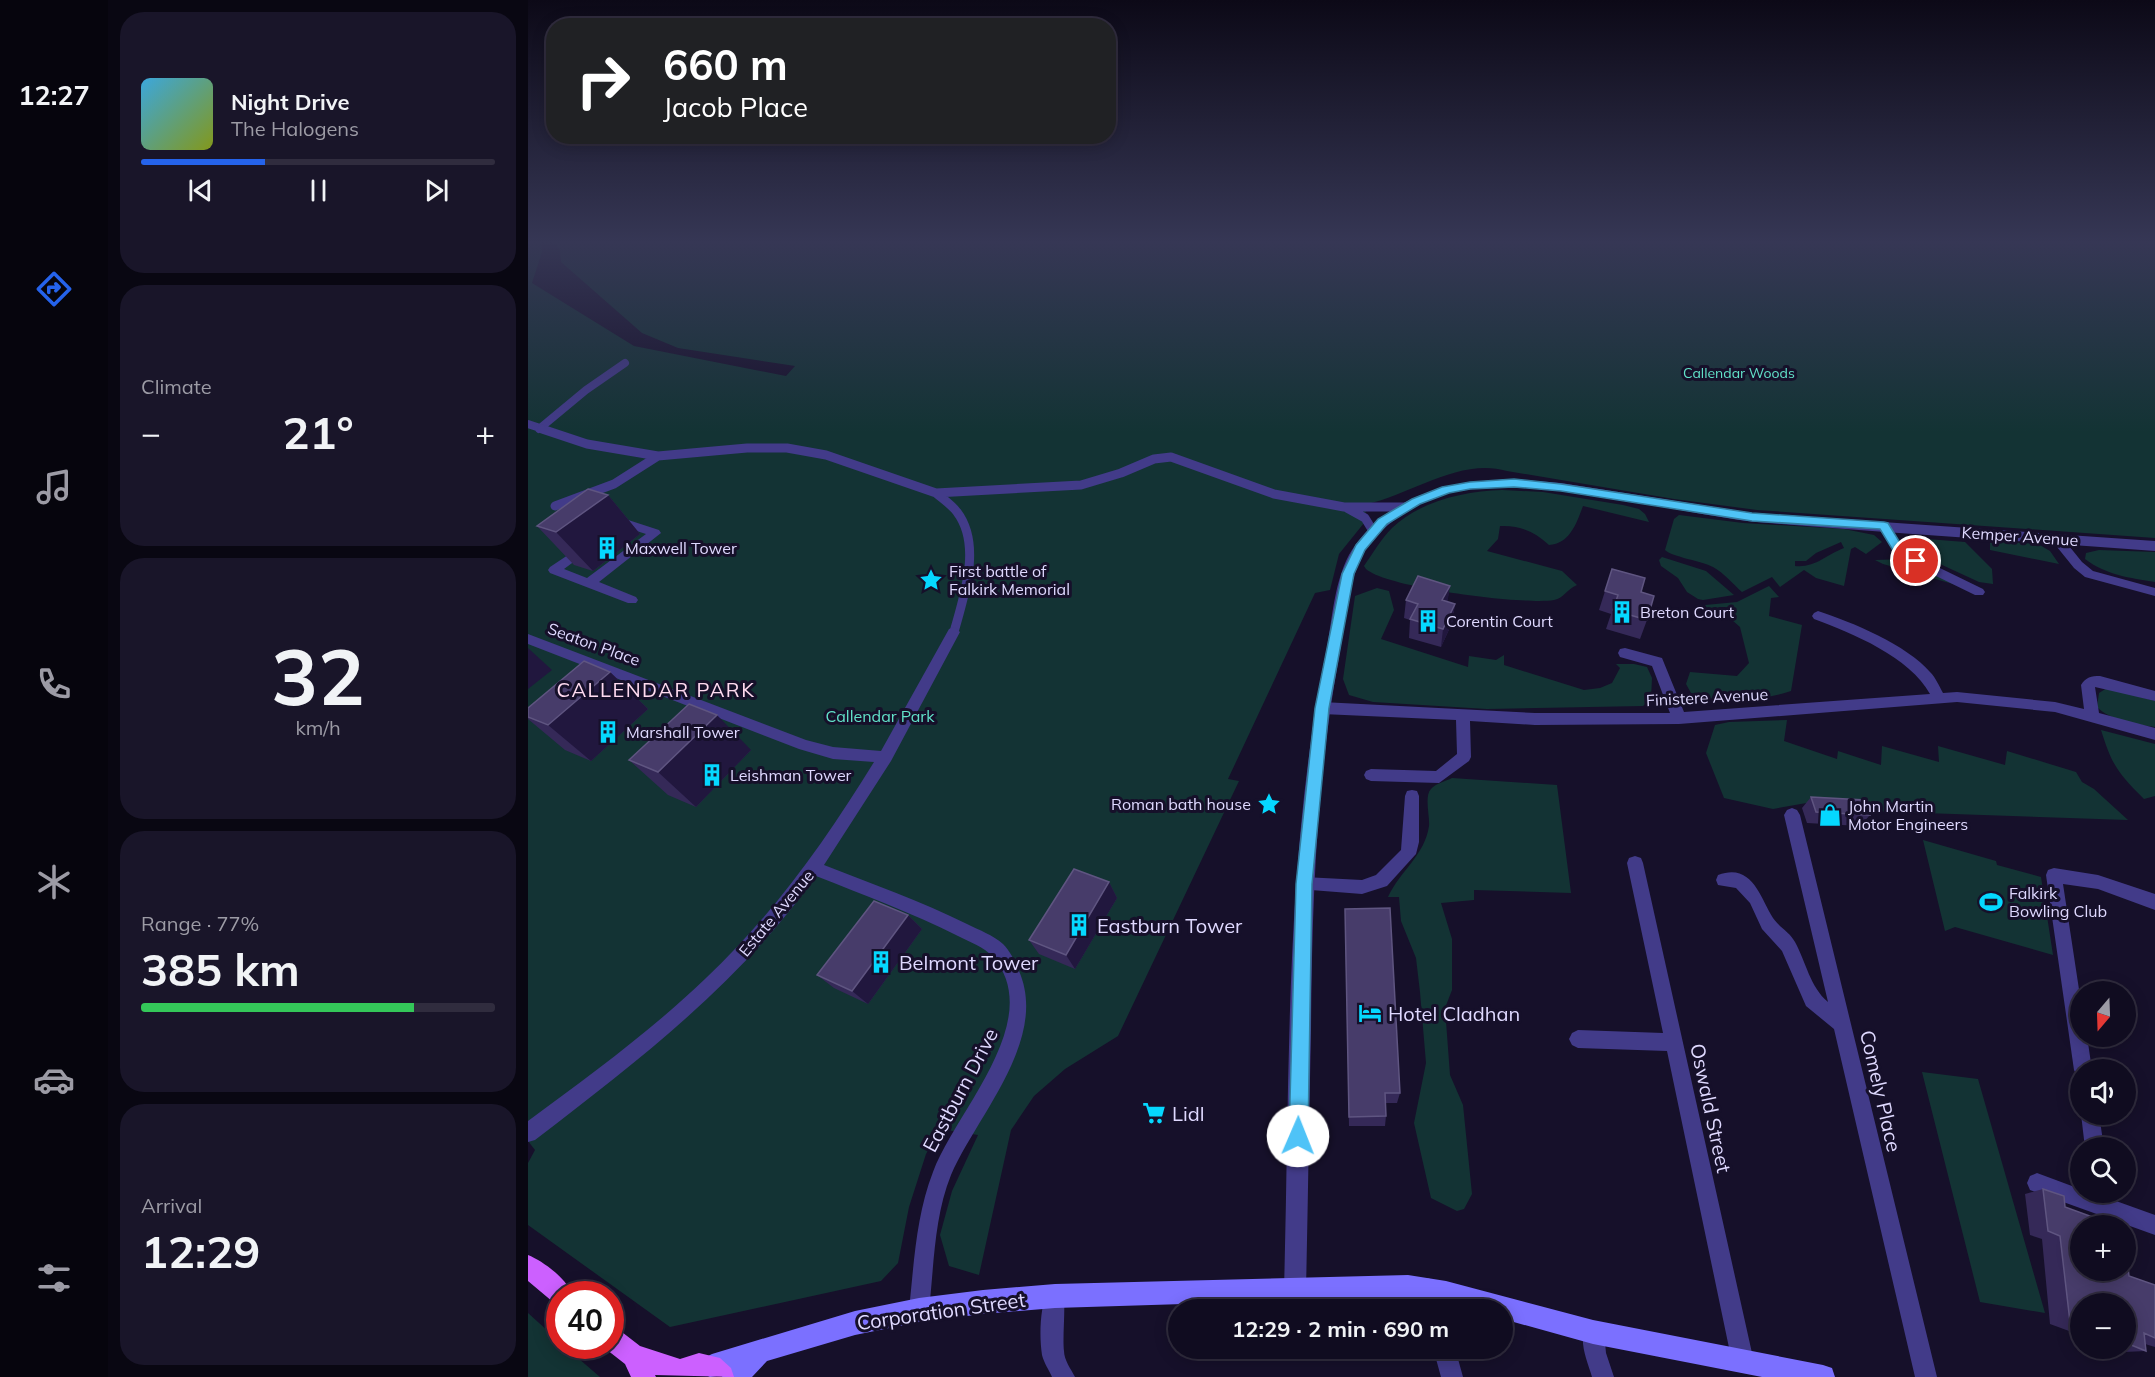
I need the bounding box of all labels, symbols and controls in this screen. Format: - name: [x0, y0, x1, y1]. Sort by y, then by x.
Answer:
- text: 660 m: [663, 38, 788, 91]
- icon: right: [564, 42, 642, 120]
- text: 12:27: [18, 78, 90, 112]
- text: Night Drive: [231, 88, 350, 116]
- text: Jacob Place: [663, 90, 808, 124]
- text: The Halogens: [231, 116, 359, 141]
- icon: previous: [184, 174, 217, 207]
- icon: pause: [302, 174, 335, 207]
- icon: next: [420, 174, 453, 207]
- icon: directions: [33, 268, 75, 310]
- park label: Callendar Woods: [1683, 364, 1795, 382]
- text: Climate: [141, 374, 212, 399]
- text: 21°: [282, 404, 354, 460]
- text: −: [141, 412, 161, 453]
- text: +: [475, 412, 495, 453]
- icon: music: [33, 466, 75, 508]
- street label: Kemper Avenue: [1961, 522, 2079, 550]
- building icon: Maxwell Tower: [594, 535, 620, 561]
- pin: [1890, 535, 1941, 586]
- place label: Maxwell Tower: [625, 538, 737, 558]
- icon: arrive: [1899, 544, 1932, 577]
- place label: First battle of Falkirk Memorial: [949, 561, 1070, 599]
- place icon: First battle of Falkirk Memorial: [918, 567, 944, 593]
- building icon: Breton Court: [1609, 599, 1635, 625]
- place label: Breton Court: [1640, 602, 1734, 622]
- building icon: Corentin Court: [1415, 608, 1441, 634]
- place label: Corentin Court: [1446, 611, 1553, 631]
- street label: Seaton Place: [545, 618, 643, 670]
- text: 32: [271, 627, 365, 725]
- icon: phone: [33, 663, 75, 705]
- district label: CALLENDAR PARK: [557, 677, 755, 702]
- street label: Finistere Avenue: [1645, 684, 1769, 710]
- park label: Callendar Park: [826, 706, 935, 726]
- text: km/h: [295, 715, 341, 740]
- building icon: Marshall Tower: [595, 719, 621, 745]
- place label: Marshall Tower: [626, 722, 740, 742]
- building icon: Leishman Tower: [699, 762, 725, 788]
- place label: Leishman Tower: [730, 765, 852, 785]
- place icon: Roman bath house: [1256, 791, 1282, 817]
- place label: Roman bath house: [1111, 794, 1251, 814]
- place label: John Martin Motor Engineers: [1848, 796, 1968, 834]
- shop icon: John Martin Motor Engineers: [1817, 802, 1843, 828]
- icon: climate: [33, 861, 75, 903]
- street label: Estate Avenue: [734, 866, 818, 960]
- place label: Falkirk Bowling Club: [2009, 883, 2107, 921]
- sports icon: Falkirk Bowling Club: [1978, 889, 2004, 915]
- text: Range · 77%: [141, 911, 259, 936]
- building icon: Eastburn Tower: [1066, 912, 1092, 938]
- place label: Eastburn Tower: [1097, 913, 1243, 938]
- text: 385 km: [141, 941, 300, 997]
- building icon: Belmont Tower: [868, 949, 894, 975]
- place label: Belmont Tower: [899, 950, 1039, 975]
- north arrow: [2070, 981, 2136, 1047]
- map controls: [2070, 981, 2136, 1359]
- hotel icon: Hotel Cladhan: [1357, 1000, 1383, 1026]
- place label: Hotel Cladhan: [1388, 1001, 1520, 1026]
- street label: Eastburn Drive: [917, 1024, 1003, 1156]
- street label: Comely Place: [1855, 1028, 1907, 1154]
- street label: Oswald Street: [1685, 1041, 1737, 1175]
- icon: car: [33, 1059, 75, 1101]
- button: sound: [2070, 1059, 2136, 1125]
- supermarket icon: Lidl: [1141, 1100, 1167, 1126]
- place label: Lidl: [1172, 1101, 1204, 1126]
- position arrow: [1266, 1104, 1330, 1168]
- button: search: [2070, 1137, 2136, 1203]
- text: Arrival: [141, 1193, 202, 1218]
- button: +: [2070, 1215, 2136, 1281]
- text: 12:29: [141, 1223, 260, 1279]
- icon: filters: [33, 1257, 75, 1299]
- speed limit sign: 40: [546, 1281, 624, 1359]
- street label: Corporation Street: [855, 1287, 1027, 1335]
- button: −: [2070, 1293, 2136, 1359]
- text: 12:29 · 2 min · 690 m: [1232, 1315, 1449, 1343]

